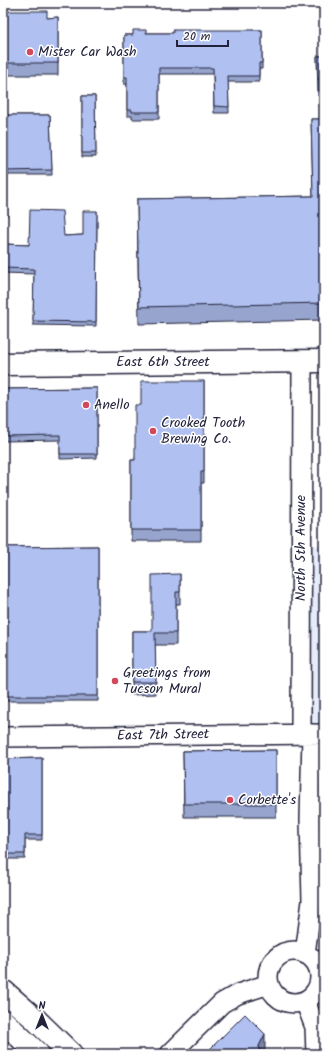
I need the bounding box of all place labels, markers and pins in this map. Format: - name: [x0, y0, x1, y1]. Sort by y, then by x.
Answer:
- place label: Mister Car Wash: [38, 41, 137, 63]
- marker: Mister Car Wash: [25, 47, 35, 57]
- place label: Anello: [94, 394, 129, 416]
- marker: Anello: [81, 400, 91, 410]
- place label: Crooked Tooth Brewing Co.: [161, 412, 245, 450]
- marker: Crooked Tooth Brewing Co.: [148, 426, 158, 436]
- place label: Greetings from Tucson Mural: [123, 662, 211, 700]
- marker: Greetings from Tucson Mural: [110, 676, 120, 686]
- place label: Corbette's: [238, 789, 296, 811]
- marker: Corbette's: [225, 795, 235, 805]

